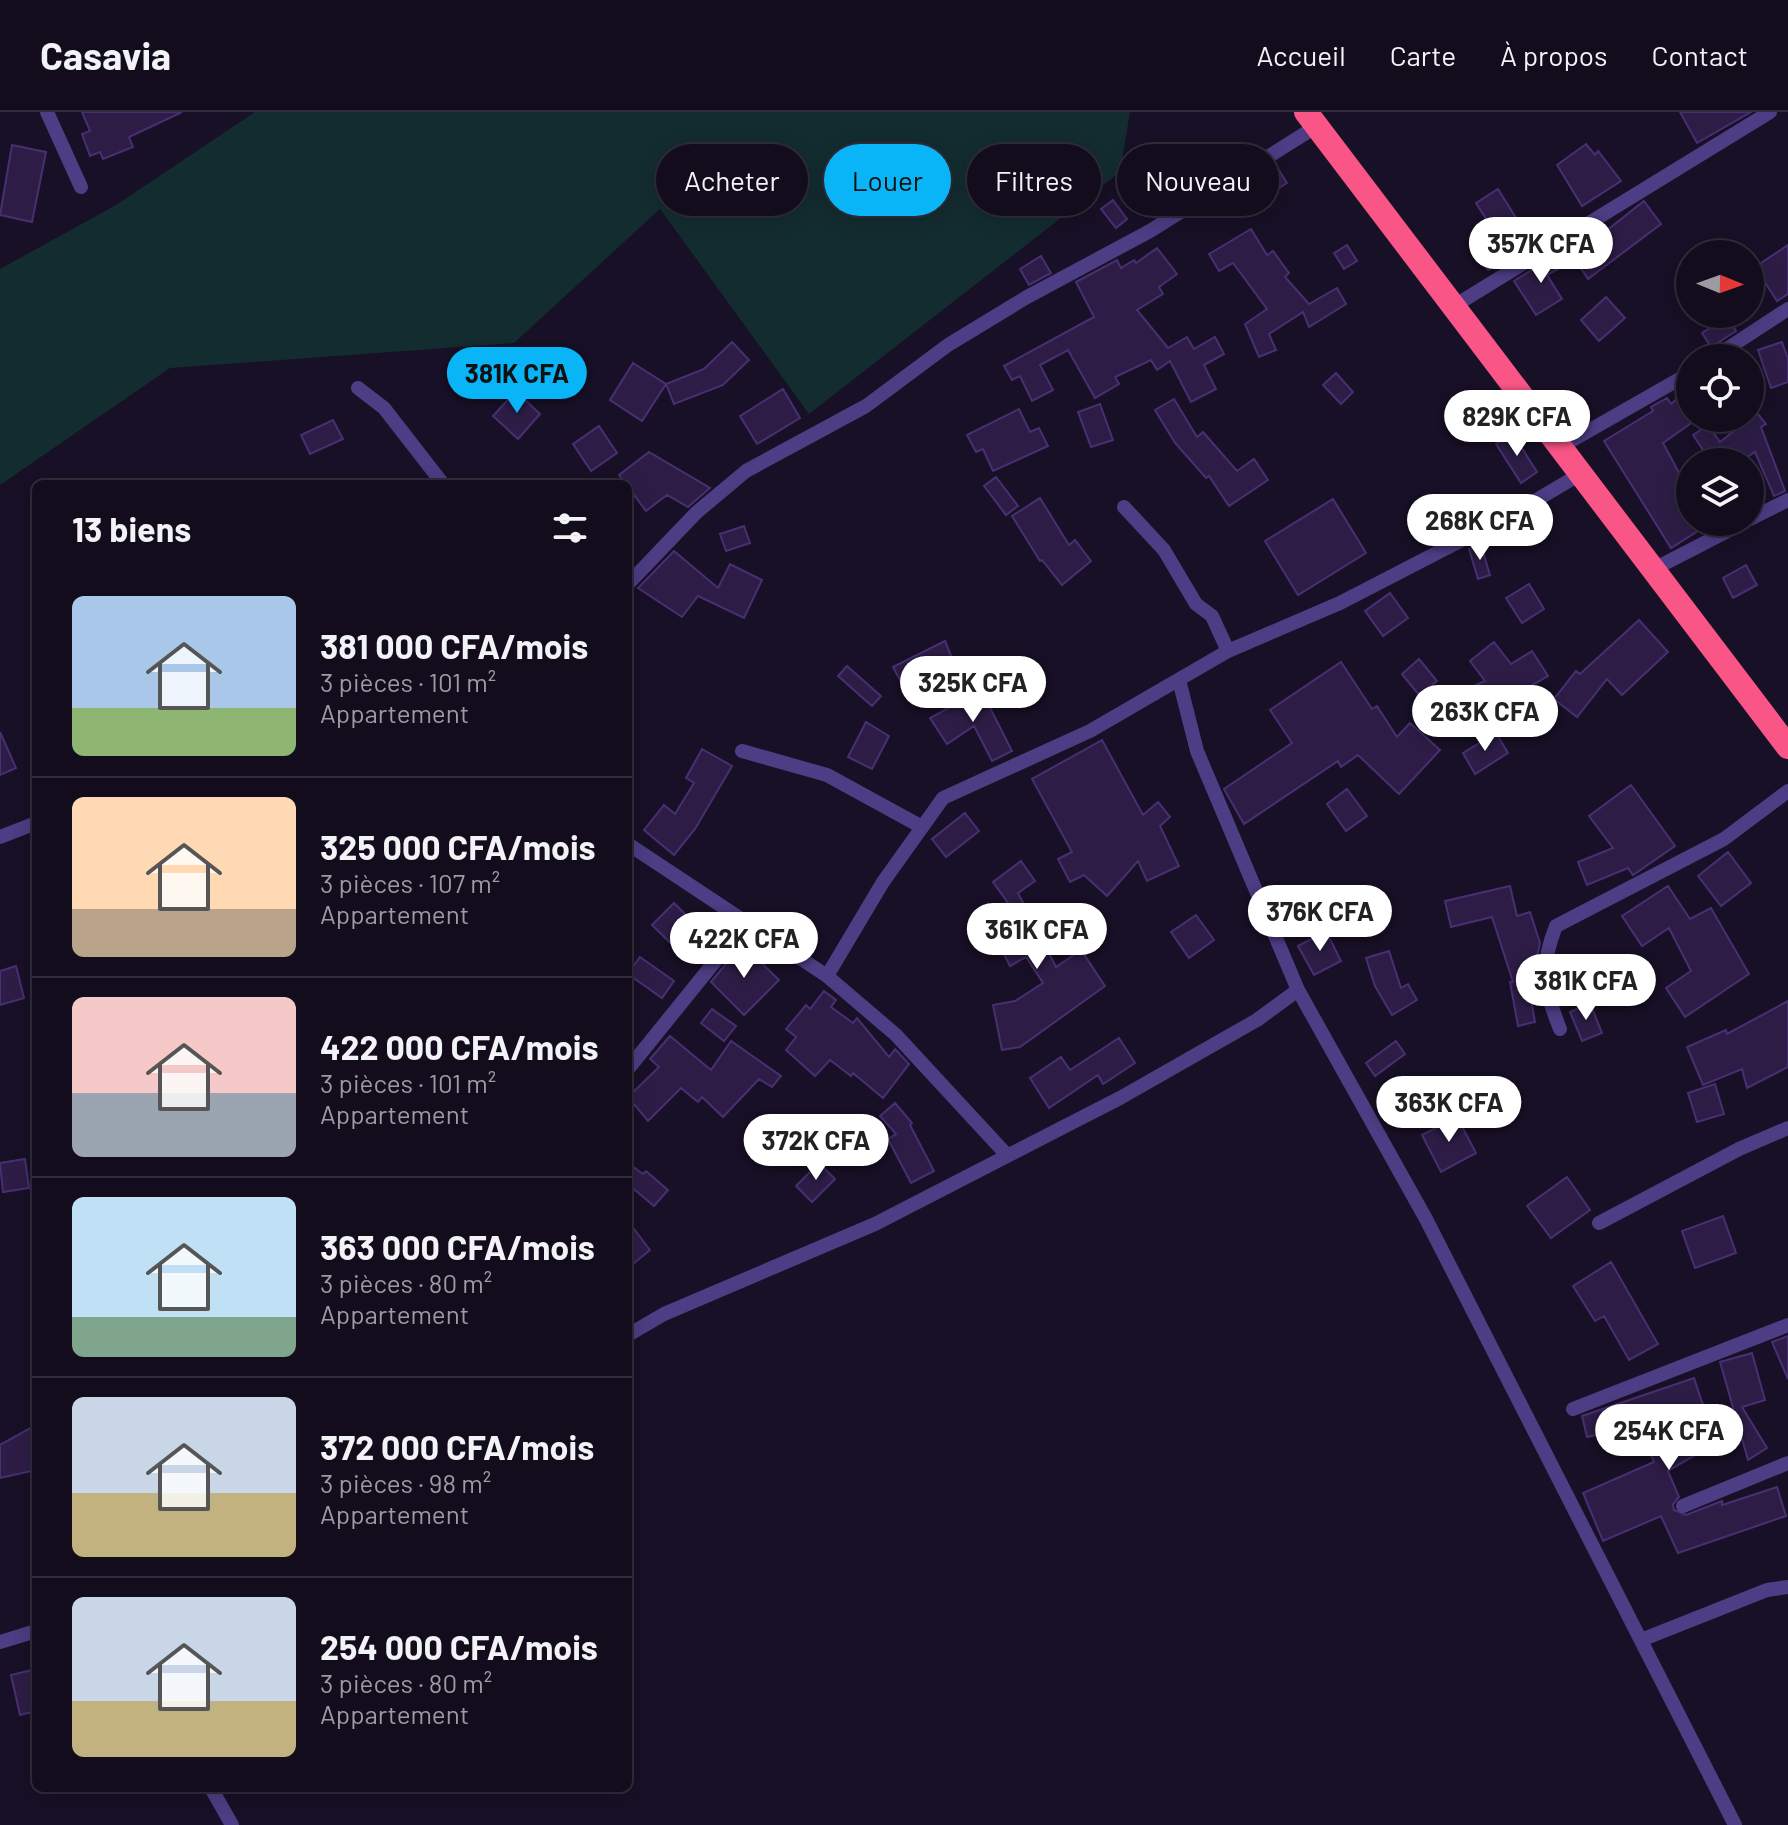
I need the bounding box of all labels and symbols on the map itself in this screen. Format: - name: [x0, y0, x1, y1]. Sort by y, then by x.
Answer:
- pin: 357K CFA: [1458, 217, 1624, 285]
- north arrow: [1676, 240, 1764, 328]
- pin: 381K CFA: [434, 347, 600, 415]
- pin: 829K CFA: [1434, 390, 1600, 458]
- pin: 268K CFA: [1397, 494, 1563, 562]
- pin: 325K CFA: [890, 656, 1056, 724]
- pin: 263K CFA: [1402, 685, 1568, 753]
- pin: 376K CFA: [1237, 885, 1403, 953]
- pin: 361K CFA: [954, 903, 1120, 971]
- pin: 422K CFA: [661, 912, 827, 980]
- pin: 381K CFA: [1503, 954, 1669, 1022]
- pin: 363K CFA: [1366, 1076, 1532, 1144]
- pin: 372K CFA: [733, 1114, 899, 1182]
- pin: 254K CFA: [1586, 1404, 1752, 1472]

